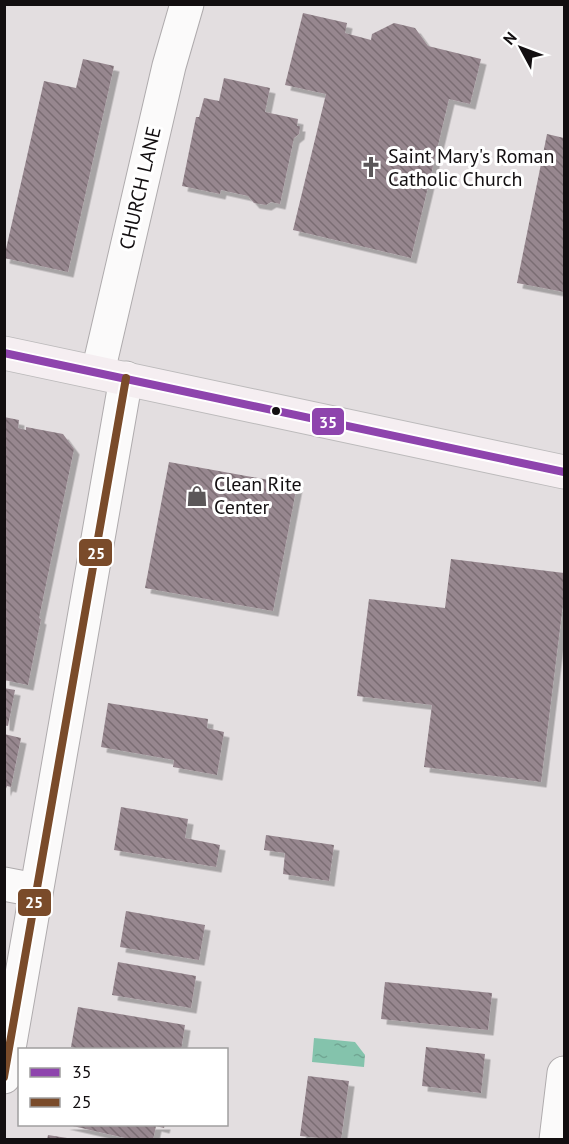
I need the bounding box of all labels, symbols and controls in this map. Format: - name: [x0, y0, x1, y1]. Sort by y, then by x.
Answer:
- north arrow: [491, 18, 551, 78]
- text: N: [499, 28, 521, 49]
- street label: CHURCH LANE: [113, 124, 167, 252]
- place label: Saint Mary's Roman Catholic Church: [388, 143, 554, 192]
- church icon: Saint Mary's Roman Catholic Church: [359, 155, 383, 179]
- unlabelled marker: [270, 405, 282, 417]
- line badge: 35: [311, 407, 345, 436]
- text: 35: [319, 412, 337, 432]
- place label: Clean Rite Center: [214, 471, 302, 520]
- shop icon: Clean Rite Center: [185, 484, 209, 508]
- line badge: 25: [78, 538, 113, 567]
- text: 25: [87, 543, 105, 563]
- line badge: 25: [17, 888, 52, 917]
- text: 25: [25, 892, 43, 912]
- legend: [18, 1048, 228, 1126]
- text: 35: [72, 1060, 92, 1083]
- text: 25: [72, 1090, 92, 1113]

